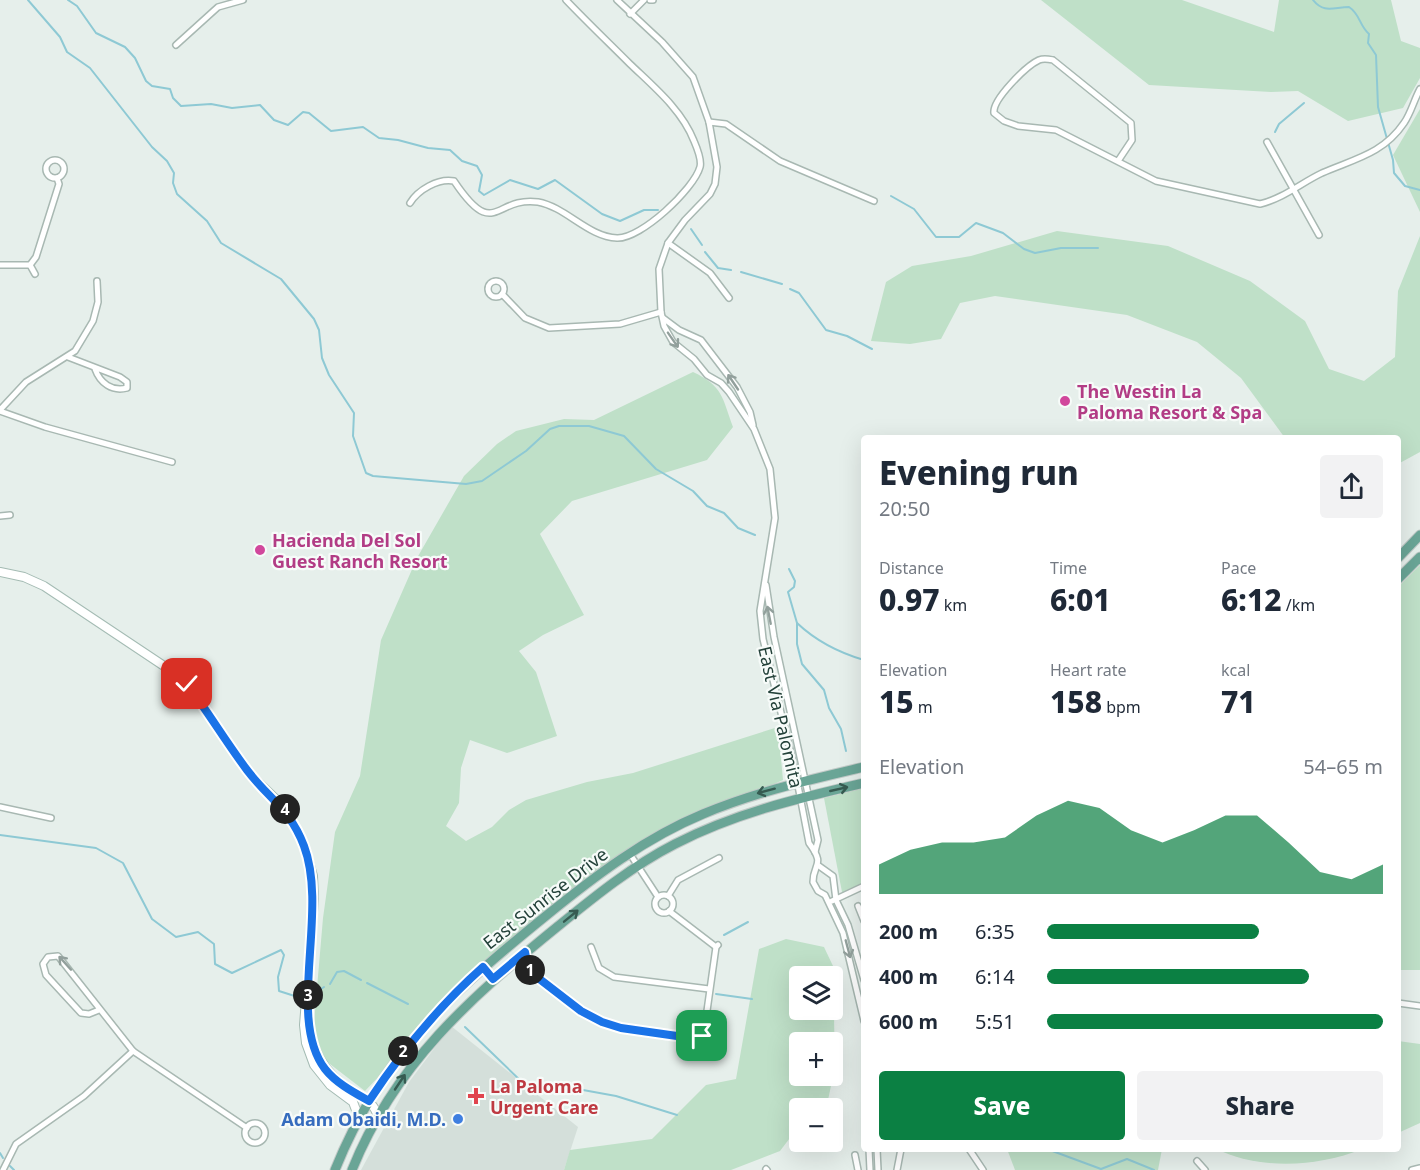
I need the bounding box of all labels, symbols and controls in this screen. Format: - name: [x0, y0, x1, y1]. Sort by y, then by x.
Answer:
- one-way arrow: [667, 331, 679, 347]
- one-way arrow: [727, 374, 739, 390]
- place label: The Westin La Paloma Resort & Spa: [1077, 379, 1262, 424]
- marker: The Westin La Paloma Resort & Spa: [1058, 394, 1072, 408]
- text: Evening run: [879, 450, 1079, 495]
- button: share: [1320, 455, 1383, 518]
- text: 20:50: [879, 495, 930, 522]
- place label: Hacienda Del Sol Guest Ranch Resort: [272, 528, 448, 573]
- marker: Hacienda Del Sol Guest Ranch Resort: [253, 543, 267, 557]
- text: Distance: [879, 557, 944, 579]
- text: Time: [1050, 557, 1087, 579]
- text: Pace: [1221, 557, 1256, 579]
- text: 0.97: [879, 579, 940, 620]
- text: 6:01: [1050, 579, 1111, 620]
- text: 6:12: [1221, 579, 1282, 620]
- text: km: [940, 594, 967, 616]
- text: /km: [1282, 594, 1315, 616]
- one-way arrow: [763, 606, 774, 626]
- street label: East Via Palomita: [753, 644, 809, 790]
- pin: [161, 658, 212, 709]
- text: Elevation: [879, 659, 947, 681]
- text: Heart rate: [1050, 659, 1126, 681]
- text: kcal: [1221, 659, 1250, 681]
- icon: check: [170, 667, 203, 700]
- text: 15: [879, 681, 914, 722]
- text: 158: [1050, 681, 1102, 722]
- text: 71: [1221, 681, 1256, 722]
- text: m: [914, 696, 933, 718]
- text: bpm: [1102, 696, 1141, 718]
- text: Elevation: [879, 753, 964, 780]
- text: 54–65 m: [1303, 753, 1383, 780]
- one-way arrow: [829, 782, 848, 794]
- one-way arrow: [757, 786, 776, 797]
- pin: 4: [270, 794, 300, 824]
- text: 4: [280, 798, 290, 820]
- street label: East Sunrise Drive: [478, 842, 612, 954]
- one-way arrow: [563, 909, 579, 922]
- text: 200 m: [879, 918, 938, 945]
- text: 6:35: [975, 918, 1015, 945]
- one-way arrow: [842, 939, 854, 958]
- pin: 1: [515, 955, 545, 985]
- one-way arrow: [58, 956, 72, 971]
- text: 1: [525, 959, 535, 981]
- text: 400 m: [879, 963, 938, 990]
- text: 6:14: [975, 963, 1015, 990]
- map controls: [789, 966, 843, 1152]
- button: layers: [789, 966, 843, 1020]
- pin: 3: [293, 980, 323, 1010]
- text: 3: [303, 984, 313, 1006]
- text: 600 m: [879, 1008, 938, 1035]
- text: 5:51: [975, 1008, 1015, 1035]
- pin: [676, 1010, 727, 1061]
- icon: arrive: [685, 1019, 718, 1052]
- button: +: [789, 1032, 843, 1086]
- pin: 2: [388, 1036, 418, 1066]
- text: 2: [398, 1040, 408, 1062]
- button: Save: [879, 1071, 1125, 1140]
- button: Share: [1137, 1071, 1383, 1140]
- one-way arrow: [394, 1074, 406, 1091]
- place label: La Paloma Urgent Care: [490, 1074, 599, 1119]
- marker: La Paloma Urgent Care: [467, 1087, 485, 1105]
- button: −: [789, 1098, 843, 1152]
- place label: Adam Obaidi, M.D.: [281, 1107, 446, 1131]
- marker: Adam Obaidi, M.D.: [451, 1112, 465, 1126]

